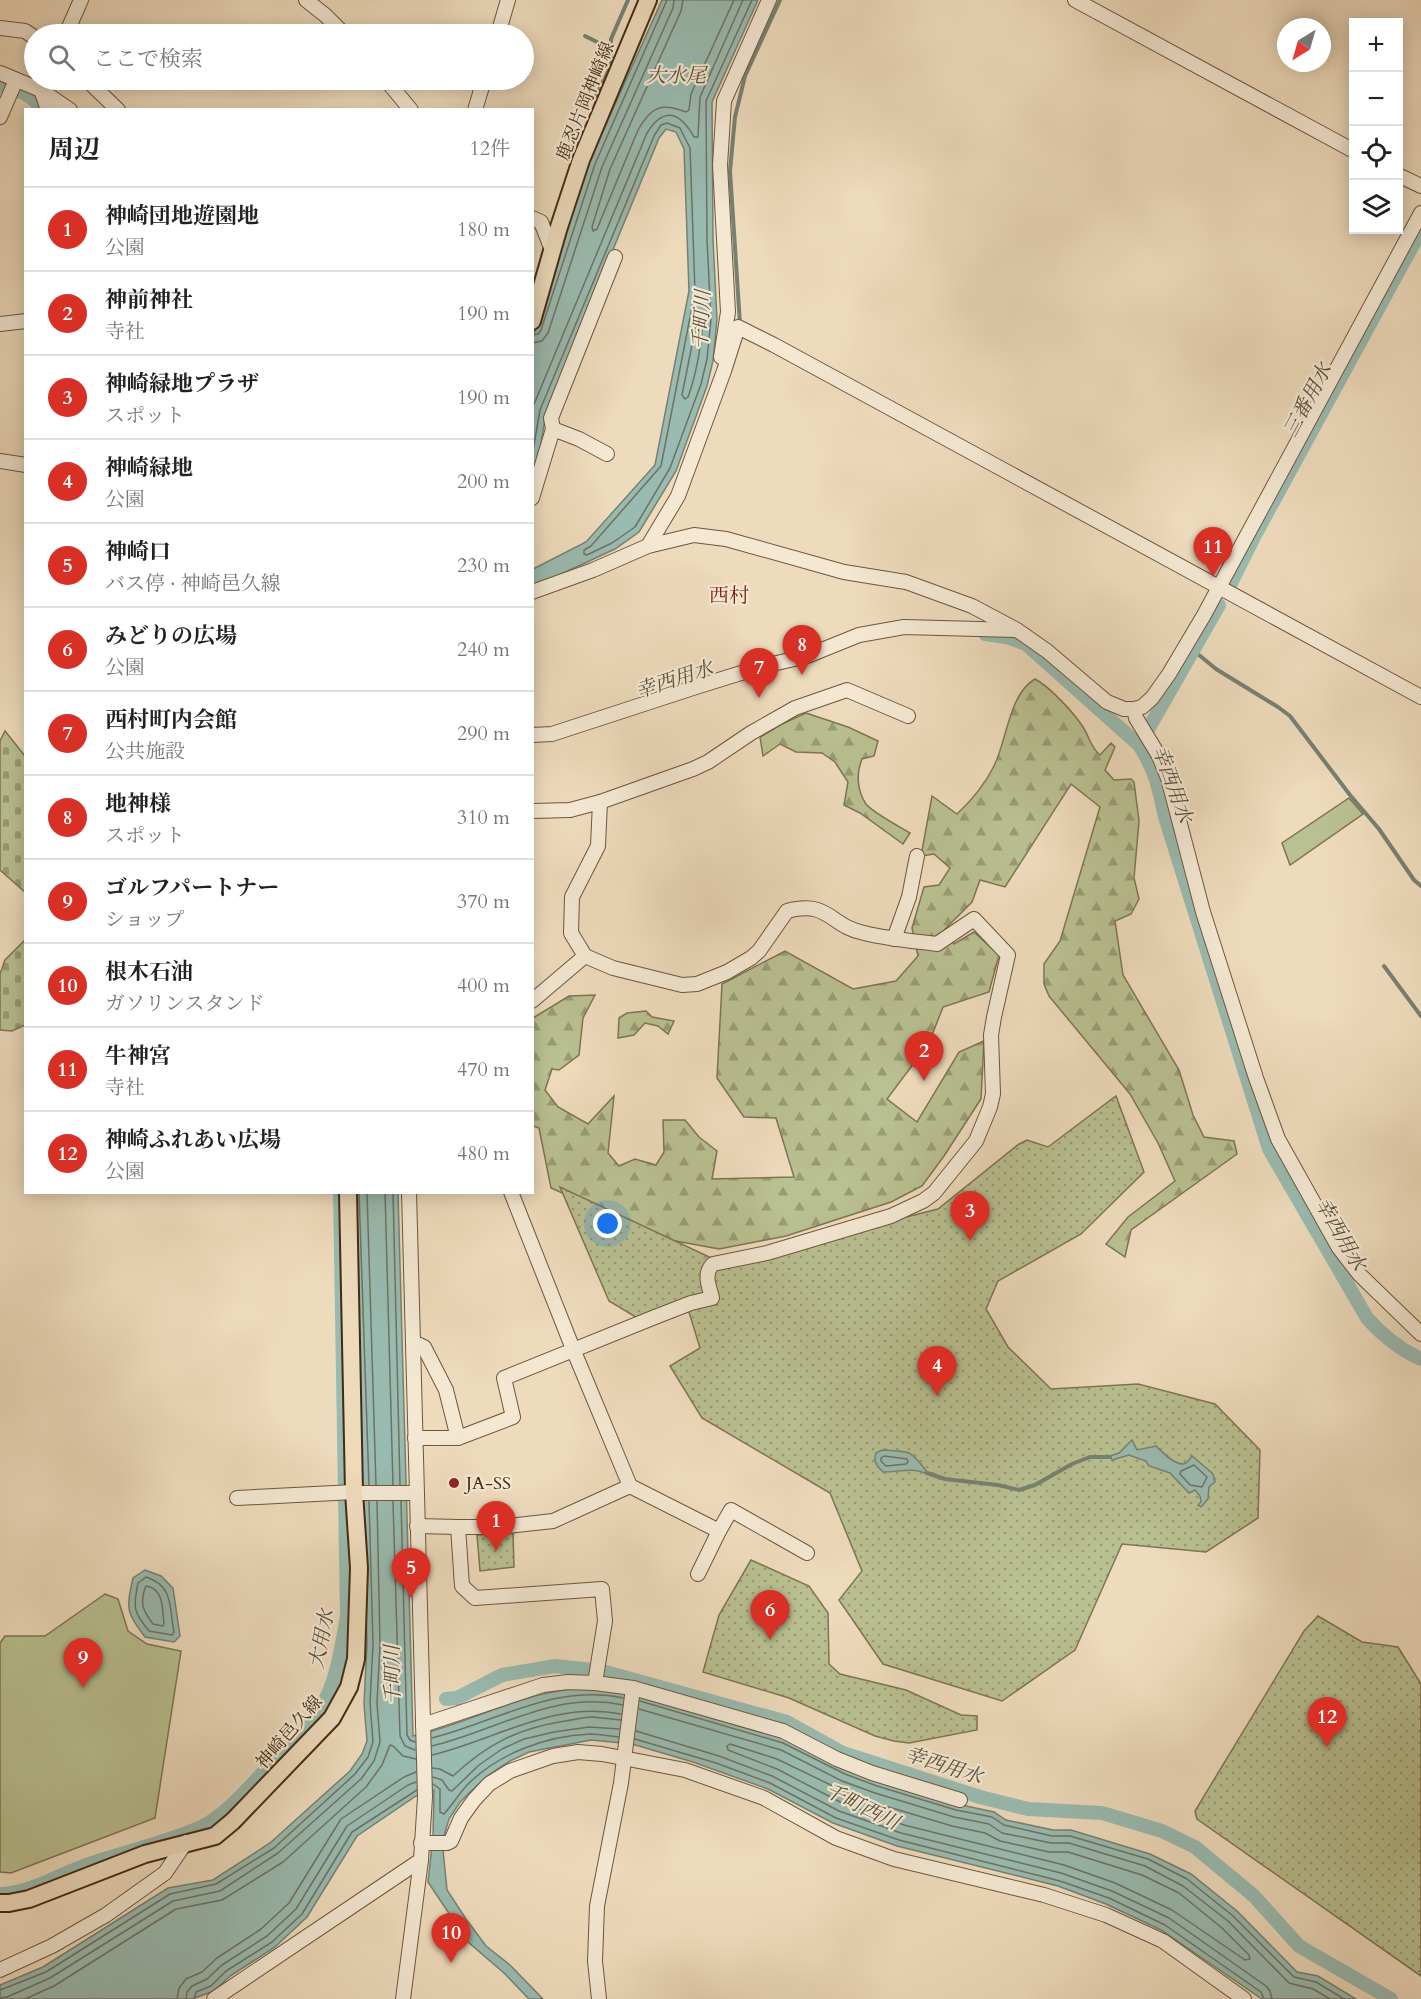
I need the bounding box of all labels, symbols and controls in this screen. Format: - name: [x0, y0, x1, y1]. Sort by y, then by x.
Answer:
- north arrow: [1277, 18, 1331, 72]
- map controls: [1349, 18, 1403, 234]
- button: +: [1349, 18, 1403, 72]
- search box: [24, 24, 534, 90]
- street label: 鹿忍片岡神崎線: [550, 38, 621, 164]
- icon: search: [45, 41, 78, 74]
- text: ここで検索: [93, 44, 203, 74]
- water label: 大水尾: [646, 62, 709, 89]
- button: −: [1349, 72, 1403, 126]
- button: locate: [1349, 126, 1403, 180]
- text: 周辺: [48, 132, 100, 167]
- text: 12件: [470, 135, 510, 162]
- button: layers: [1349, 180, 1403, 234]
- text: 神崎団地遊園地: [105, 201, 259, 231]
- text: 1: [62, 216, 73, 243]
- text: 180 m: [457, 216, 510, 243]
- text: 公園: [105, 234, 145, 261]
- text: 神前神社: [105, 285, 193, 315]
- water label: 千町川: [686, 287, 717, 351]
- text: 2: [62, 300, 73, 327]
- text: 190 m: [457, 300, 510, 327]
- text: 寺社: [105, 318, 145, 345]
- water label: 三番用水: [1277, 357, 1339, 442]
- text: 神崎緑地プラザ: [105, 369, 259, 399]
- text: 3: [62, 384, 73, 411]
- text: 190 m: [457, 384, 510, 411]
- text: スポット: [105, 402, 185, 429]
- text: 神崎緑地: [105, 453, 193, 483]
- text: 4: [62, 468, 73, 495]
- text: 200 m: [457, 468, 510, 495]
- text: 公園: [105, 486, 145, 513]
- pin: 11: [1194, 528, 1232, 577]
- text: 神崎口: [105, 537, 171, 567]
- text: 5: [62, 552, 73, 579]
- text: 230 m: [457, 552, 510, 579]
- text: バス停 · 神崎邑久線: [105, 570, 281, 597]
- district label: 西村: [709, 582, 749, 609]
- text: みどりの広場: [105, 621, 237, 651]
- pin: 8: [782, 626, 822, 675]
- text: 6: [62, 636, 73, 663]
- text: 240 m: [457, 636, 510, 663]
- pin: 7: [740, 648, 778, 698]
- text: 公園: [105, 654, 145, 681]
- water label: 幸西用水: [632, 654, 718, 705]
- text: 西村町内会館: [105, 705, 237, 735]
- text: 7: [62, 720, 73, 747]
- text: 290 m: [457, 720, 510, 747]
- text: 公共施設: [105, 738, 185, 765]
- water label: 幸西用水: [1146, 742, 1200, 828]
- text: 地神様: [105, 789, 171, 819]
- text: 8: [62, 804, 73, 831]
- text: 310 m: [457, 804, 510, 831]
- text: スポット: [105, 822, 185, 849]
- text: ゴルフパートナー: [105, 873, 279, 903]
- text: 9: [62, 888, 73, 915]
- text: 370 m: [457, 888, 510, 915]
- text: ショップ: [105, 906, 185, 933]
- text: 根木石油: [105, 957, 193, 987]
- text: 10: [57, 972, 78, 999]
- text: 400 m: [457, 972, 510, 999]
- text: ガソリンスタンド: [105, 990, 264, 1017]
- pin: 2: [904, 1032, 944, 1081]
- text: 牛神宮: [105, 1041, 171, 1071]
- text: 11: [57, 1056, 78, 1083]
- text: 470 m: [457, 1056, 510, 1083]
- text: 寺社: [105, 1074, 145, 1101]
- text: 神崎ふれあい広場: [105, 1125, 281, 1155]
- text: 12: [57, 1140, 78, 1167]
- text: 480 m: [457, 1140, 510, 1167]
- text: 公園: [105, 1158, 145, 1185]
- pin: 3: [950, 1192, 990, 1241]
- water label: 幸西用水: [1309, 1193, 1373, 1277]
- your location: [593, 1209, 622, 1238]
- pin: 4: [918, 1346, 956, 1396]
- place label: JA-SS: [463, 1471, 511, 1496]
- marker: JA-SS: [447, 1476, 461, 1490]
- pin: 1: [476, 1502, 516, 1551]
- pin: 5: [392, 1548, 430, 1598]
- pin: 6: [750, 1590, 790, 1640]
- water label: 大用水: [303, 1605, 341, 1671]
- pin: 9: [64, 1638, 103, 1688]
- water label: 千町川: [378, 1643, 407, 1705]
- street label: 神崎邑久線: [250, 1690, 328, 1774]
- pin: 12: [1308, 1698, 1346, 1747]
- water label: 幸西用水: [902, 1740, 988, 1791]
- water label: 千町西川: [820, 1777, 905, 1837]
- pin: 10: [432, 1914, 470, 1963]

